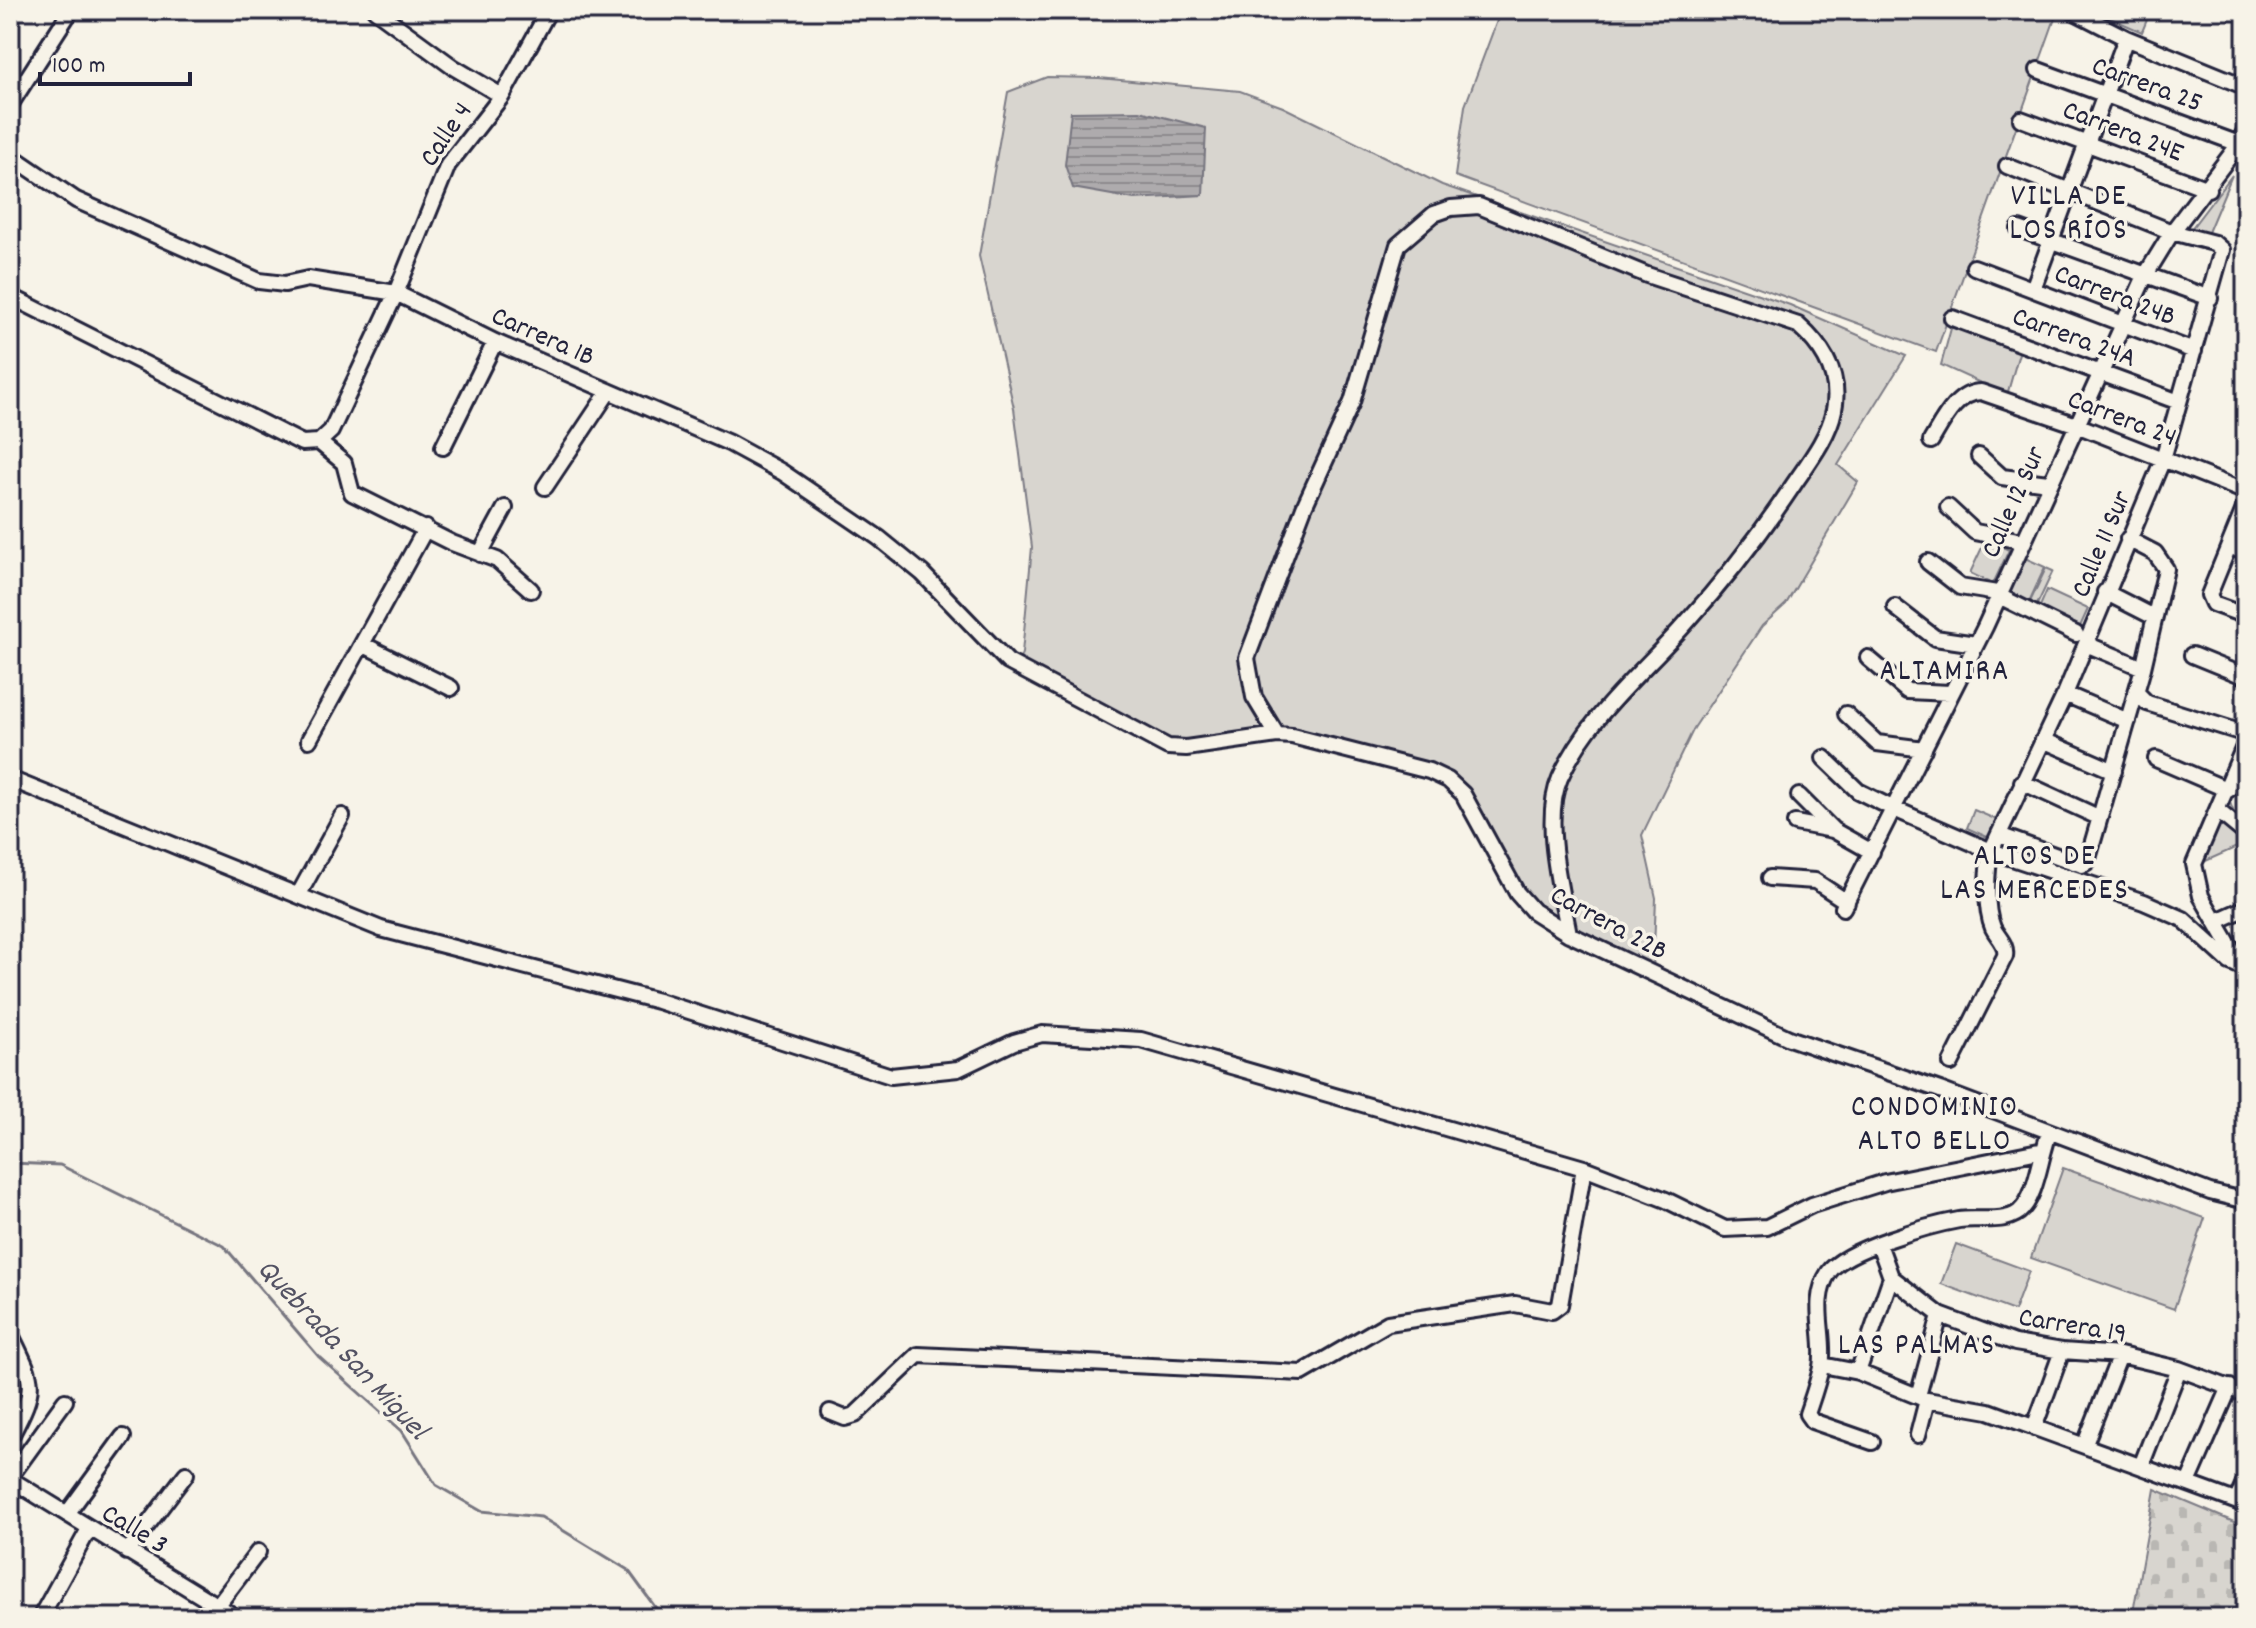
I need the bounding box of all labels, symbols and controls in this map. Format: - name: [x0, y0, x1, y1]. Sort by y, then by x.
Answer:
- scale bar: [40, 36, 190, 86]
- street label: Carrera 25: [2085, 48, 2207, 125]
- text: 100 m: [52, 50, 105, 84]
- street label: Carrera 24E: [2056, 92, 2189, 175]
- street label: Calle 4: [412, 95, 484, 176]
- district label: VILLA DE LOS RÍOS: [2009, 177, 2129, 254]
- street label: Carrera 24B: [2048, 256, 2181, 339]
- street label: Carrera 1B: [484, 298, 600, 379]
- street label: Carrera 24A: [2006, 299, 2141, 381]
- street label: Carrera 24: [2061, 382, 2182, 460]
- street label: Calle 12 Sur: [1973, 440, 2058, 565]
- street label: Calle 11 Sur: [2063, 485, 2144, 605]
- district label: ALTAMIRA: [1880, 652, 2010, 695]
- district label: ALTOS DE LAS MERCEDES: [1940, 837, 2130, 914]
- street label: Carrera 22B: [1542, 878, 1673, 973]
- district label: CONDOMINIO ALTO BELLO: [1851, 1088, 2019, 1165]
- water label: Quebrada San Miguel: [245, 1251, 438, 1454]
- street label: Carrera 19: [2015, 1300, 2129, 1356]
- district label: LAS PALMAS: [1838, 1326, 1996, 1369]
- street label: Calle 3: [92, 1496, 174, 1567]

